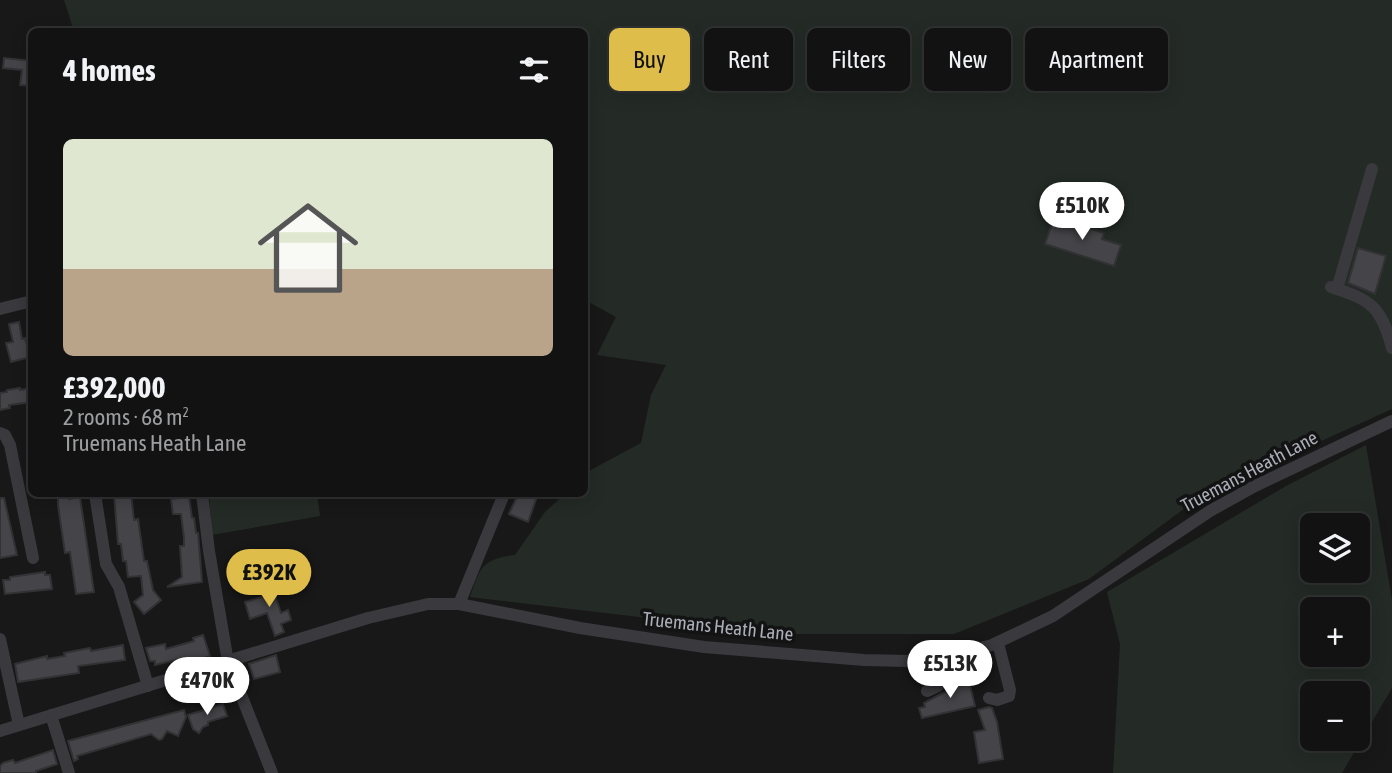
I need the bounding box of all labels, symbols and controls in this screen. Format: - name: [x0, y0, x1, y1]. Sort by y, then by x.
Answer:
- chip: Buy: [609, 28, 690, 91]
- chip: Rent: [704, 28, 793, 91]
- chip: Filters: [807, 28, 910, 91]
- chip: New: [924, 28, 1011, 91]
- chip: Apartment: [1025, 28, 1168, 91]
- icon: filters: [515, 51, 553, 89]
- text: 4 homes: [63, 53, 156, 87]
- pin: £510K: [1033, 182, 1131, 242]
- icon: home: [245, 185, 371, 311]
- text: £510K: [1055, 192, 1109, 218]
- text: £392,000: [63, 370, 166, 404]
- text: 2 rooms · 68 m²: [63, 404, 189, 430]
- street label: Truemans Heath Lane: [1177, 426, 1321, 516]
- text: Truemans Heath Lane: [63, 430, 246, 456]
- map controls: [1300, 513, 1370, 751]
- button: layers: [1300, 513, 1370, 583]
- pin: £392K: [220, 550, 318, 609]
- text: £392K: [242, 559, 296, 585]
- button: +: [1300, 597, 1370, 667]
- street label: Truemans Heath Lane: [642, 607, 794, 645]
- pin: £513K: [901, 640, 999, 700]
- text: £513K: [923, 650, 977, 676]
- pin: £470K: [158, 658, 256, 717]
- text: £470K: [180, 667, 234, 693]
- button: −: [1300, 681, 1370, 751]

